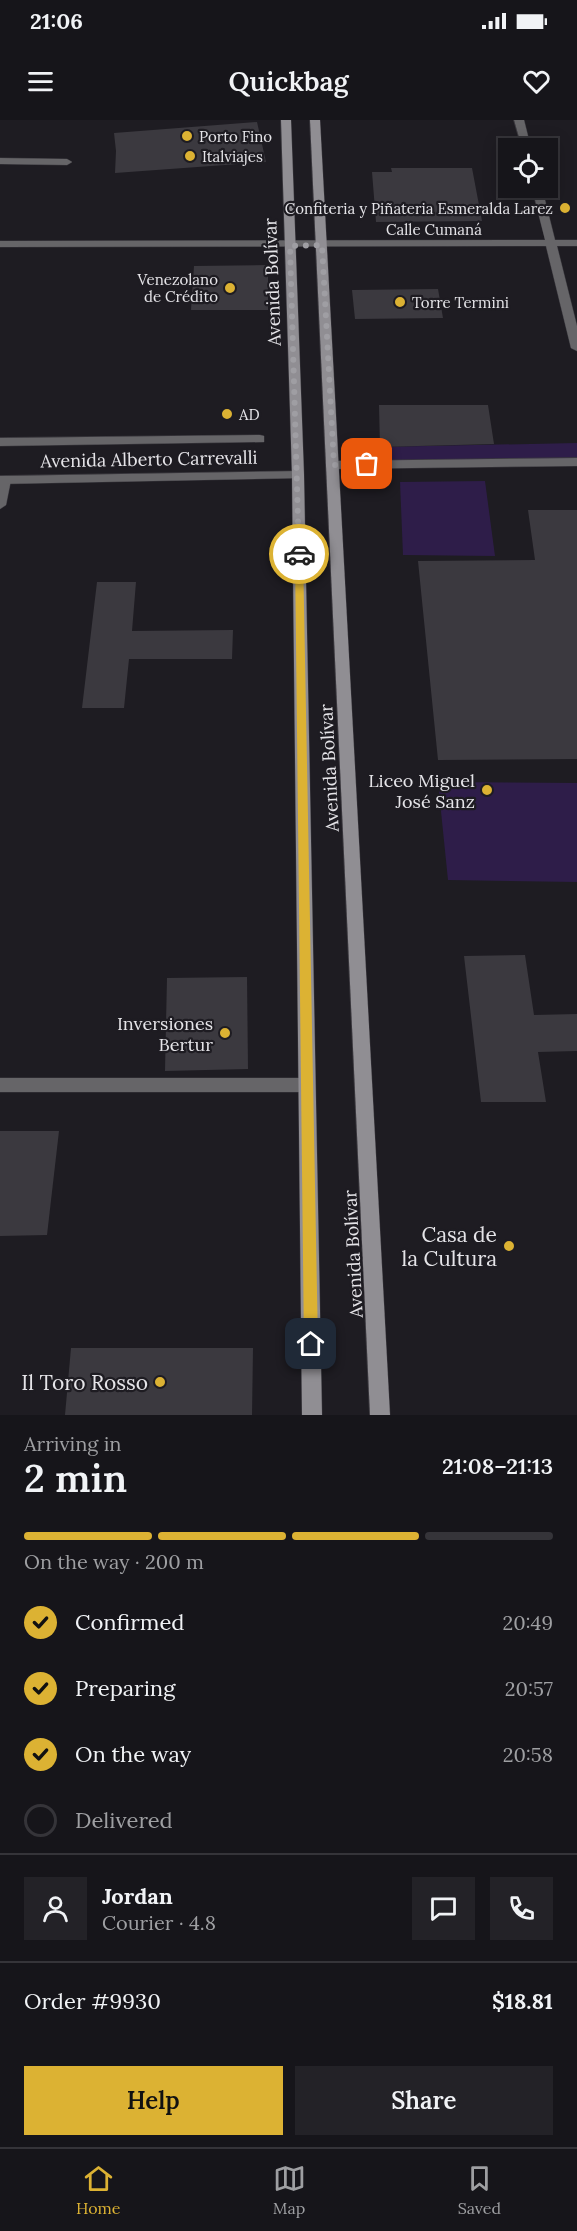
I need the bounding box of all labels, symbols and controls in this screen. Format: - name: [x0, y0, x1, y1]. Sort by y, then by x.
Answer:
- text: 21:06: [30, 7, 83, 35]
- text: Quickbag: [228, 64, 349, 98]
- icon: menu: [24, 65, 57, 98]
- icon: heart: [520, 65, 553, 98]
- place label: Porto Fino: [199, 127, 272, 146]
- marker: Porto Fino: [180, 129, 194, 143]
- map controls: [498, 138, 558, 198]
- button: locate: [498, 138, 558, 198]
- place label: Italviajes: [202, 147, 263, 166]
- marker: Italviajes: [183, 149, 197, 163]
- place label: Confiteria y Piñateria Esmeralda Larez: [285, 199, 553, 218]
- marker: Confiteria y Piñateria Esmeralda Larez: [558, 201, 572, 215]
- street label: Avenida Bolívar: [258, 217, 286, 347]
- street label: Calle Cumaná: [386, 220, 482, 239]
- place label: Venezolano de Crédito: [136, 270, 218, 306]
- marker: Venezolano de Crédito: [223, 281, 237, 295]
- place label: Torre Termini: [412, 293, 509, 312]
- marker: Torre Termini: [393, 295, 407, 309]
- place label: AD: [238, 405, 260, 424]
- marker: AD: [220, 407, 234, 421]
- pin: [341, 438, 392, 489]
- street label: Avenida Alberto Carrevalli: [39, 446, 258, 472]
- icon: bag: [350, 447, 383, 480]
- courier: [269, 524, 329, 584]
- icon: car: [283, 538, 316, 571]
- street label: Avenida Bolívar: [314, 703, 344, 834]
- place label: Liceo Miguel José Sanz: [368, 769, 475, 813]
- marker: Liceo Miguel José Sanz: [480, 783, 494, 797]
- place label: Inversiones Bertur: [117, 1012, 213, 1056]
- marker: Inversiones Bertur: [218, 1026, 232, 1040]
- street label: Avenida Bolívar: [338, 1189, 368, 1320]
- place label: Casa de la Cultura: [402, 1221, 497, 1272]
- marker: Casa de la Cultura: [502, 1239, 516, 1253]
- pin: [285, 1318, 336, 1369]
- icon: home: [294, 1327, 327, 1360]
- place label: Il Toro Rosso: [21, 1369, 148, 1396]
- marker: Il Toro Rosso: [153, 1375, 167, 1389]
- text: Arriving in: [24, 1431, 121, 1456]
- text: 21:08–21:13: [442, 1452, 553, 1480]
- text: 2 min: [24, 1453, 127, 1503]
- text: On the way · 200 m: [24, 1549, 204, 1574]
- icon: check: [24, 1606, 57, 1639]
- text: Confirmed: [75, 1608, 184, 1636]
- text: 20:49: [502, 1610, 553, 1635]
- icon: check: [24, 1672, 57, 1705]
- text: Preparing: [75, 1674, 175, 1702]
- text: 20:57: [505, 1676, 553, 1701]
- icon: check: [24, 1738, 57, 1771]
- text: On the way: [75, 1740, 191, 1768]
- text: 20:58: [503, 1742, 553, 1767]
- text: Delivered: [75, 1806, 173, 1834]
- button: person: [24, 1877, 87, 1940]
- button: chat: [412, 1877, 475, 1940]
- button: phone: [490, 1877, 553, 1940]
- text: Jordan: [102, 1882, 173, 1910]
- text: Courier · 4.8: [102, 1910, 216, 1935]
- text: Order #9930: [24, 1987, 161, 2015]
- text: $18.81: [492, 1987, 553, 2015]
- button: Help: [24, 2066, 283, 2135]
- button: Share: [295, 2066, 553, 2135]
- tab: Home: [76, 2162, 121, 2218]
- tab: Map: [273, 2162, 306, 2218]
- tab: Saved: [458, 2162, 501, 2218]

